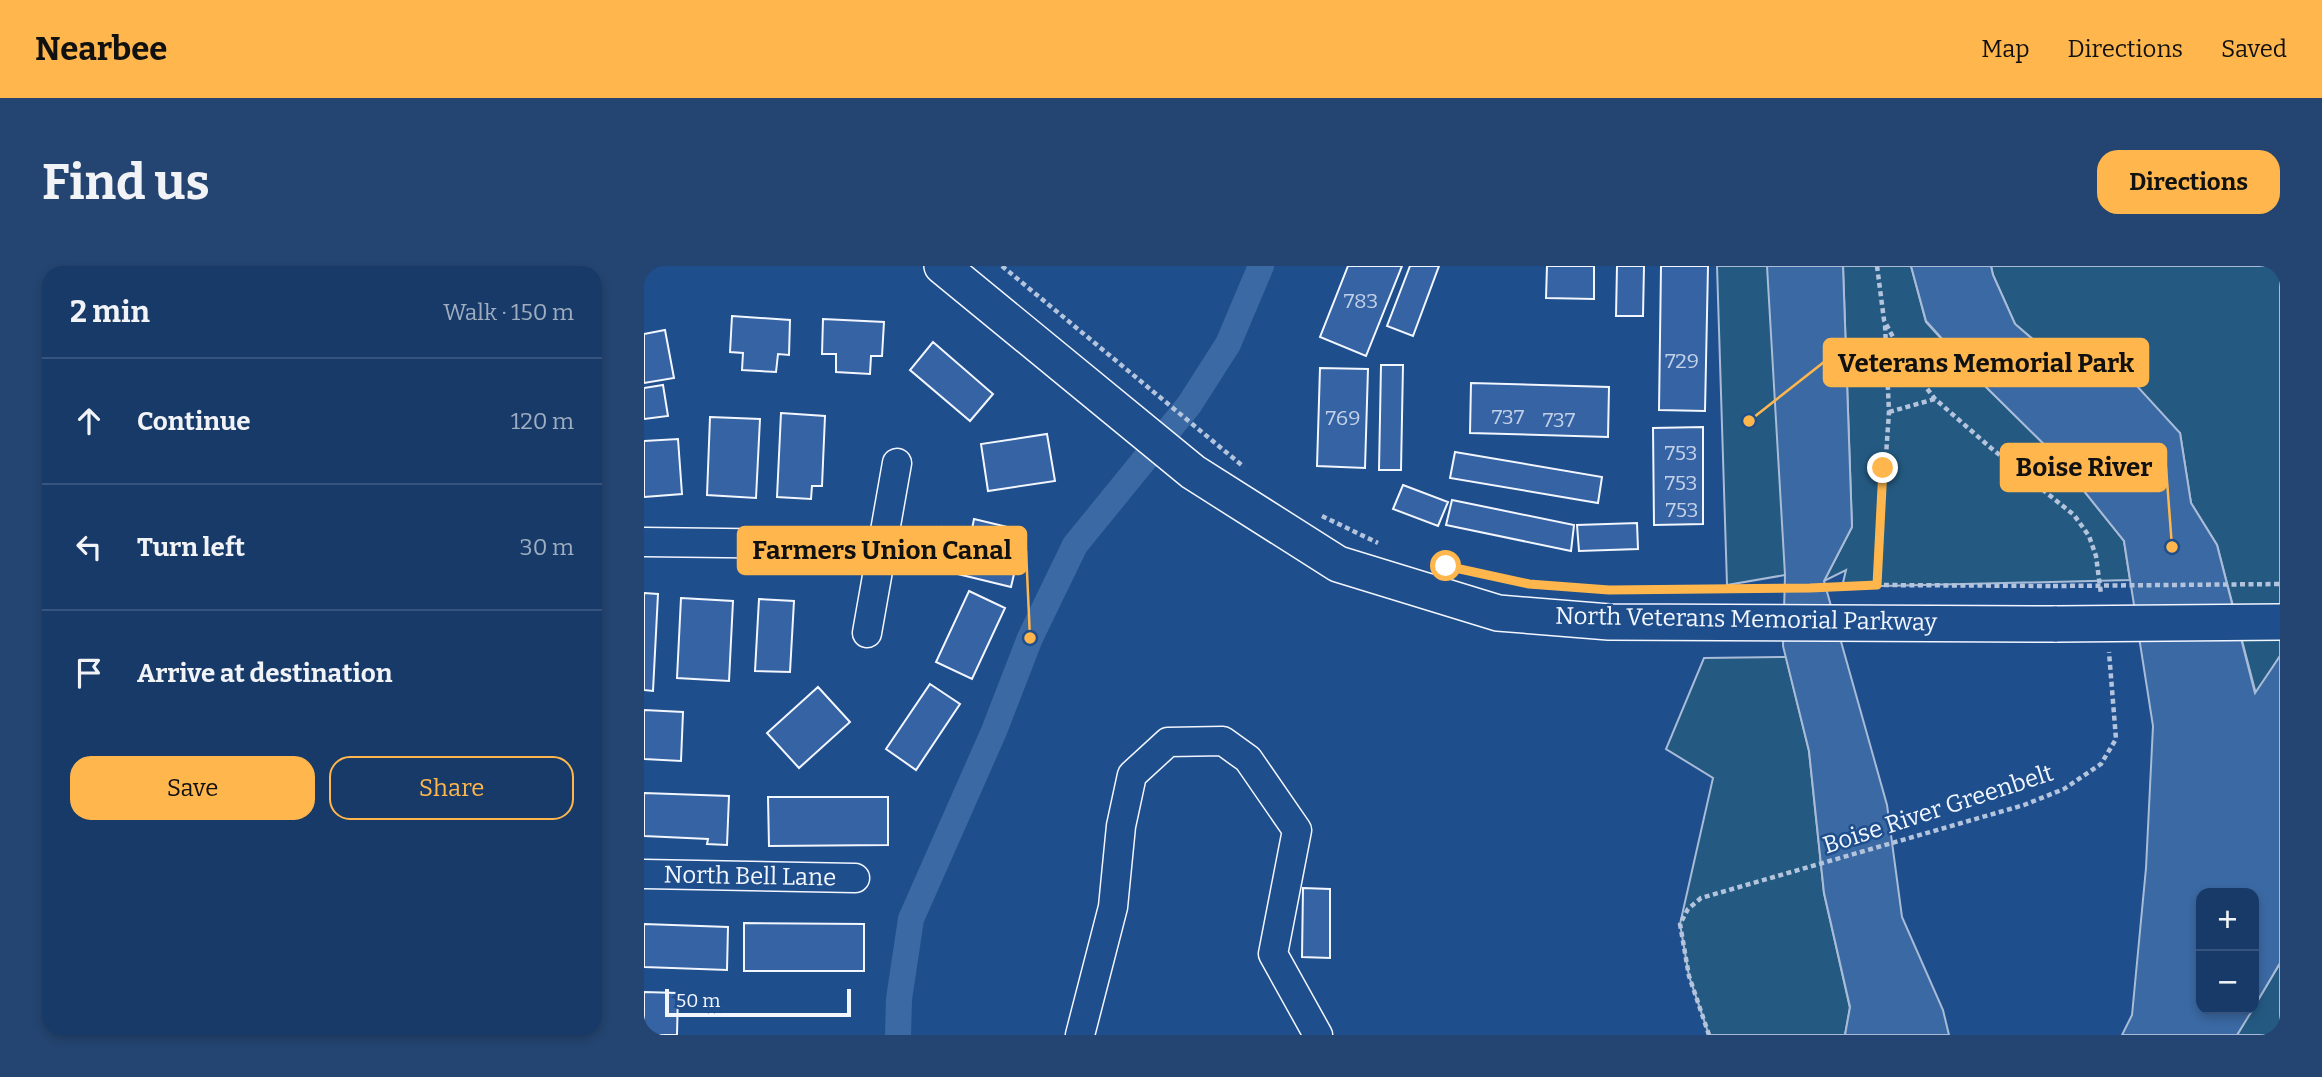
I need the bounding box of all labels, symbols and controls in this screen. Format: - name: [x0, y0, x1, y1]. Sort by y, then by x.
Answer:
- text: Nearbee: [35, 29, 167, 69]
- text: Map: [1981, 35, 2030, 63]
- text: Directions: [2068, 35, 2183, 63]
- text: Saved: [2221, 35, 2287, 63]
- button: Directions: [2097, 150, 2280, 214]
- text: Find us: [42, 153, 210, 212]
- house number: 783: [1344, 288, 1378, 314]
- text: 2 min: [70, 294, 150, 330]
- text: Walk · 150 m: [443, 298, 574, 326]
- callout: Veterans Memorial Park: [1824, 339, 2148, 386]
- house number: 729: [1665, 348, 1699, 374]
- text: Veterans Memorial Park: [1838, 348, 2135, 379]
- icon: ahead: [70, 402, 108, 440]
- house number: 737: [1492, 404, 1525, 430]
- house number: 769: [1326, 405, 1360, 431]
- text: Continue: [137, 406, 251, 437]
- text: 120 m: [511, 407, 574, 435]
- house number: 737: [1543, 407, 1576, 433]
- house number: 753: [1665, 440, 1697, 466]
- callout: Boise River: [2001, 444, 2166, 491]
- route end: [1867, 452, 1898, 483]
- text: Boise River: [2015, 452, 2153, 483]
- house number: 753: [1665, 470, 1697, 496]
- house number: 753: [1666, 497, 1698, 523]
- callout: Farmers Union Canal: [738, 527, 1026, 574]
- icon: left: [70, 528, 108, 566]
- text: Turn left: [137, 532, 245, 563]
- text: 30 m: [520, 533, 574, 561]
- text: Farmers Union Canal: [752, 535, 1012, 566]
- route start: [1430, 550, 1461, 581]
- street label: North Veterans Memorial Parkway: [1555, 602, 1938, 636]
- icon: arrive: [70, 654, 108, 692]
- text: Arrive at destination: [137, 658, 392, 689]
- button: Save: [70, 756, 315, 820]
- button: Share: [329, 756, 574, 820]
- street label: Boise River Greenbelt: [1819, 758, 2057, 859]
- street label: North Bell Lane: [663, 860, 837, 892]
- map controls: [2196, 888, 2259, 1014]
- button: +: [2196, 888, 2259, 951]
- button: −: [2196, 951, 2259, 1014]
- scale bar: [665, 986, 850, 1018]
- text: 50 m: [676, 989, 720, 1012]

